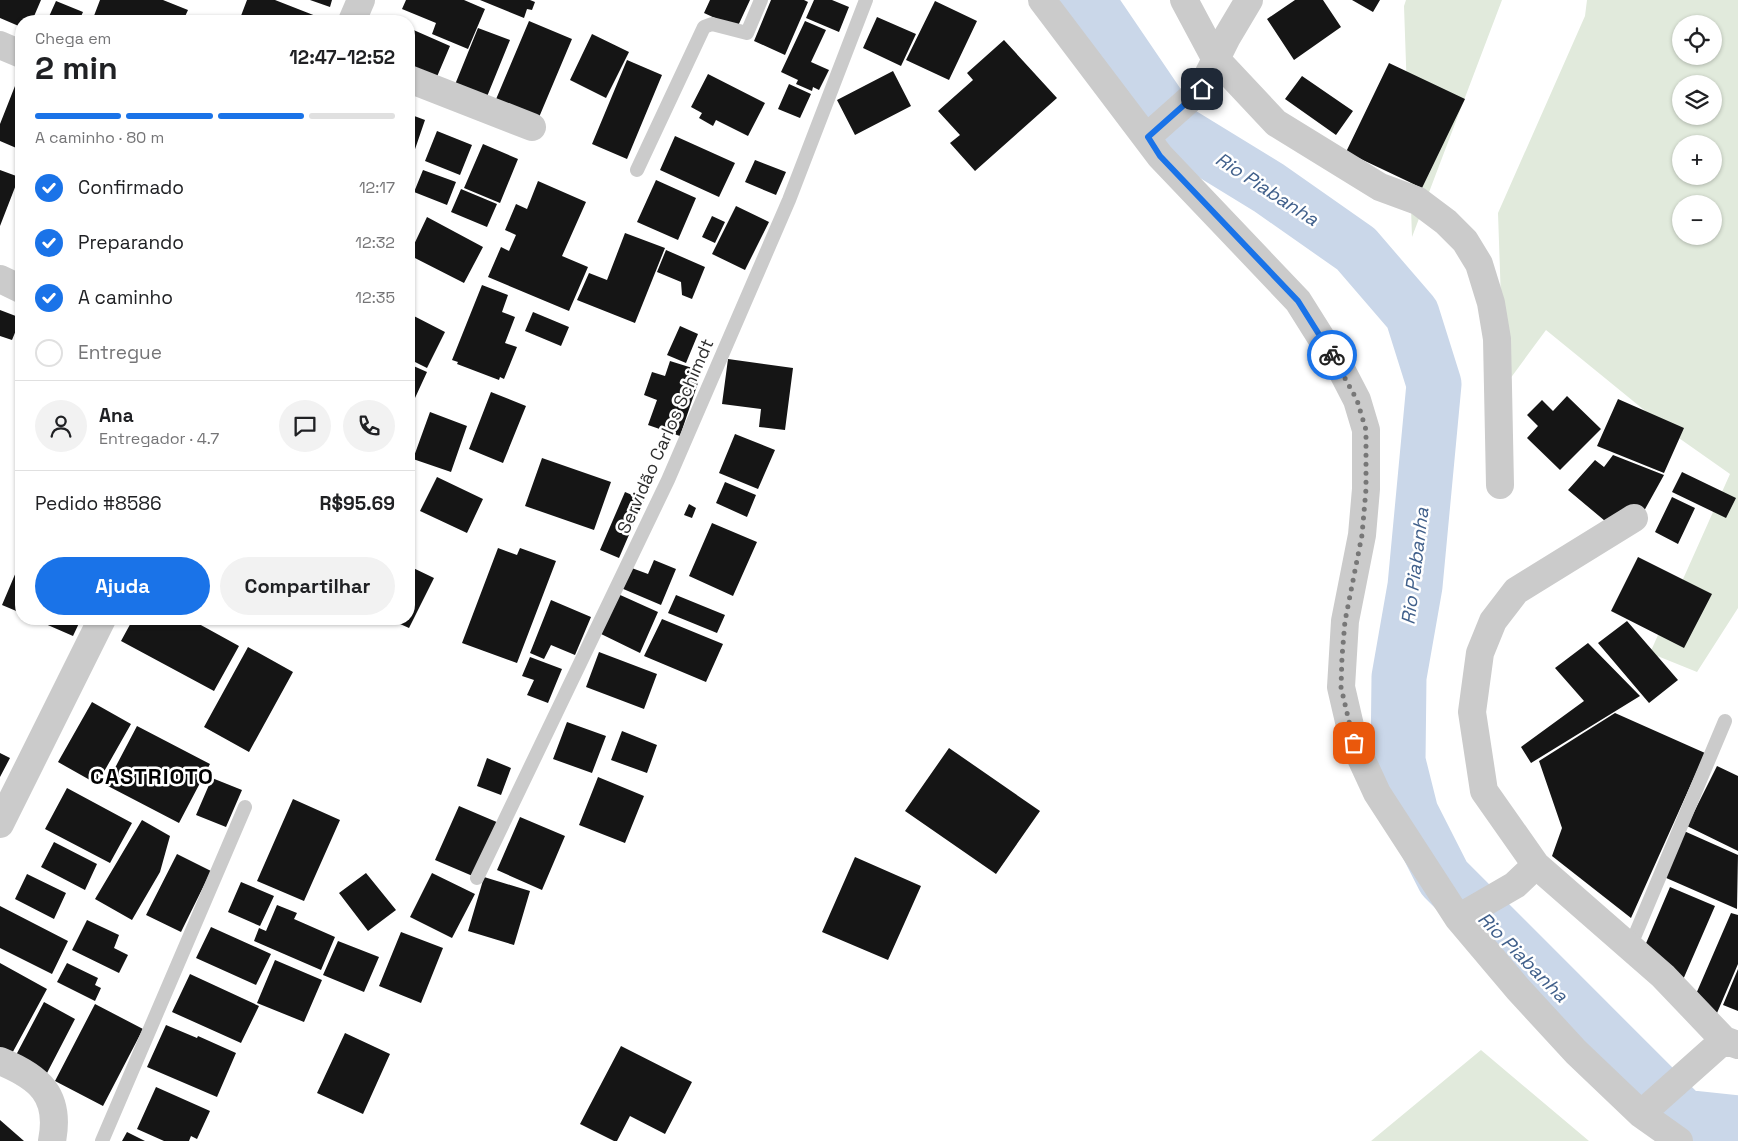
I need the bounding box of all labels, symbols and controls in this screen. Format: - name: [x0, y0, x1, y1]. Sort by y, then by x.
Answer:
- map controls: [1672, 15, 1722, 245]
- button: locate: [1672, 15, 1722, 65]
- text: Chega em: [35, 28, 111, 49]
- text: 12:47–12:52: [289, 45, 395, 70]
- text: 2 min: [35, 48, 118, 88]
- pin: [1181, 68, 1223, 110]
- icon: home: [1188, 75, 1216, 103]
- button: layers: [1672, 75, 1722, 125]
- text: A caminho · 80 m: [35, 127, 164, 148]
- button: +: [1672, 135, 1722, 185]
- water label: Rio Piabanha: [1211, 146, 1323, 232]
- icon: check: [35, 174, 63, 202]
- text: Confirmado: [78, 175, 184, 200]
- text: 12:17: [359, 177, 395, 198]
- button: −: [1672, 195, 1722, 245]
- icon: check: [35, 229, 63, 257]
- text: Preparando: [78, 230, 184, 255]
- text: 12:32: [355, 232, 395, 253]
- icon: check: [35, 284, 63, 312]
- text: A caminho: [78, 285, 173, 310]
- text: 12:35: [355, 287, 395, 308]
- courier: [1307, 330, 1357, 380]
- street label: Servidão Carlos Schimdt: [612, 335, 718, 537]
- text: Entregue: [78, 340, 162, 365]
- icon: bike: [1318, 341, 1346, 369]
- button: person: [35, 400, 87, 452]
- button: chat: [279, 400, 331, 452]
- button: phone: [343, 400, 395, 452]
- text: Ana: [99, 403, 134, 428]
- text: Entregador · 4.7: [99, 428, 219, 449]
- text: Pedido #8586: [35, 491, 162, 516]
- text: R$95.69: [319, 491, 395, 516]
- water label: Rio Piabanha: [1395, 506, 1435, 626]
- button: Ajuda: [35, 557, 210, 615]
- button: Compartilhar: [220, 557, 395, 615]
- pin: [1333, 722, 1375, 764]
- icon: bag: [1340, 729, 1368, 757]
- district label: CASTRIOTO: [90, 762, 214, 790]
- water label: Rio Piabanha: [1473, 907, 1573, 1007]

